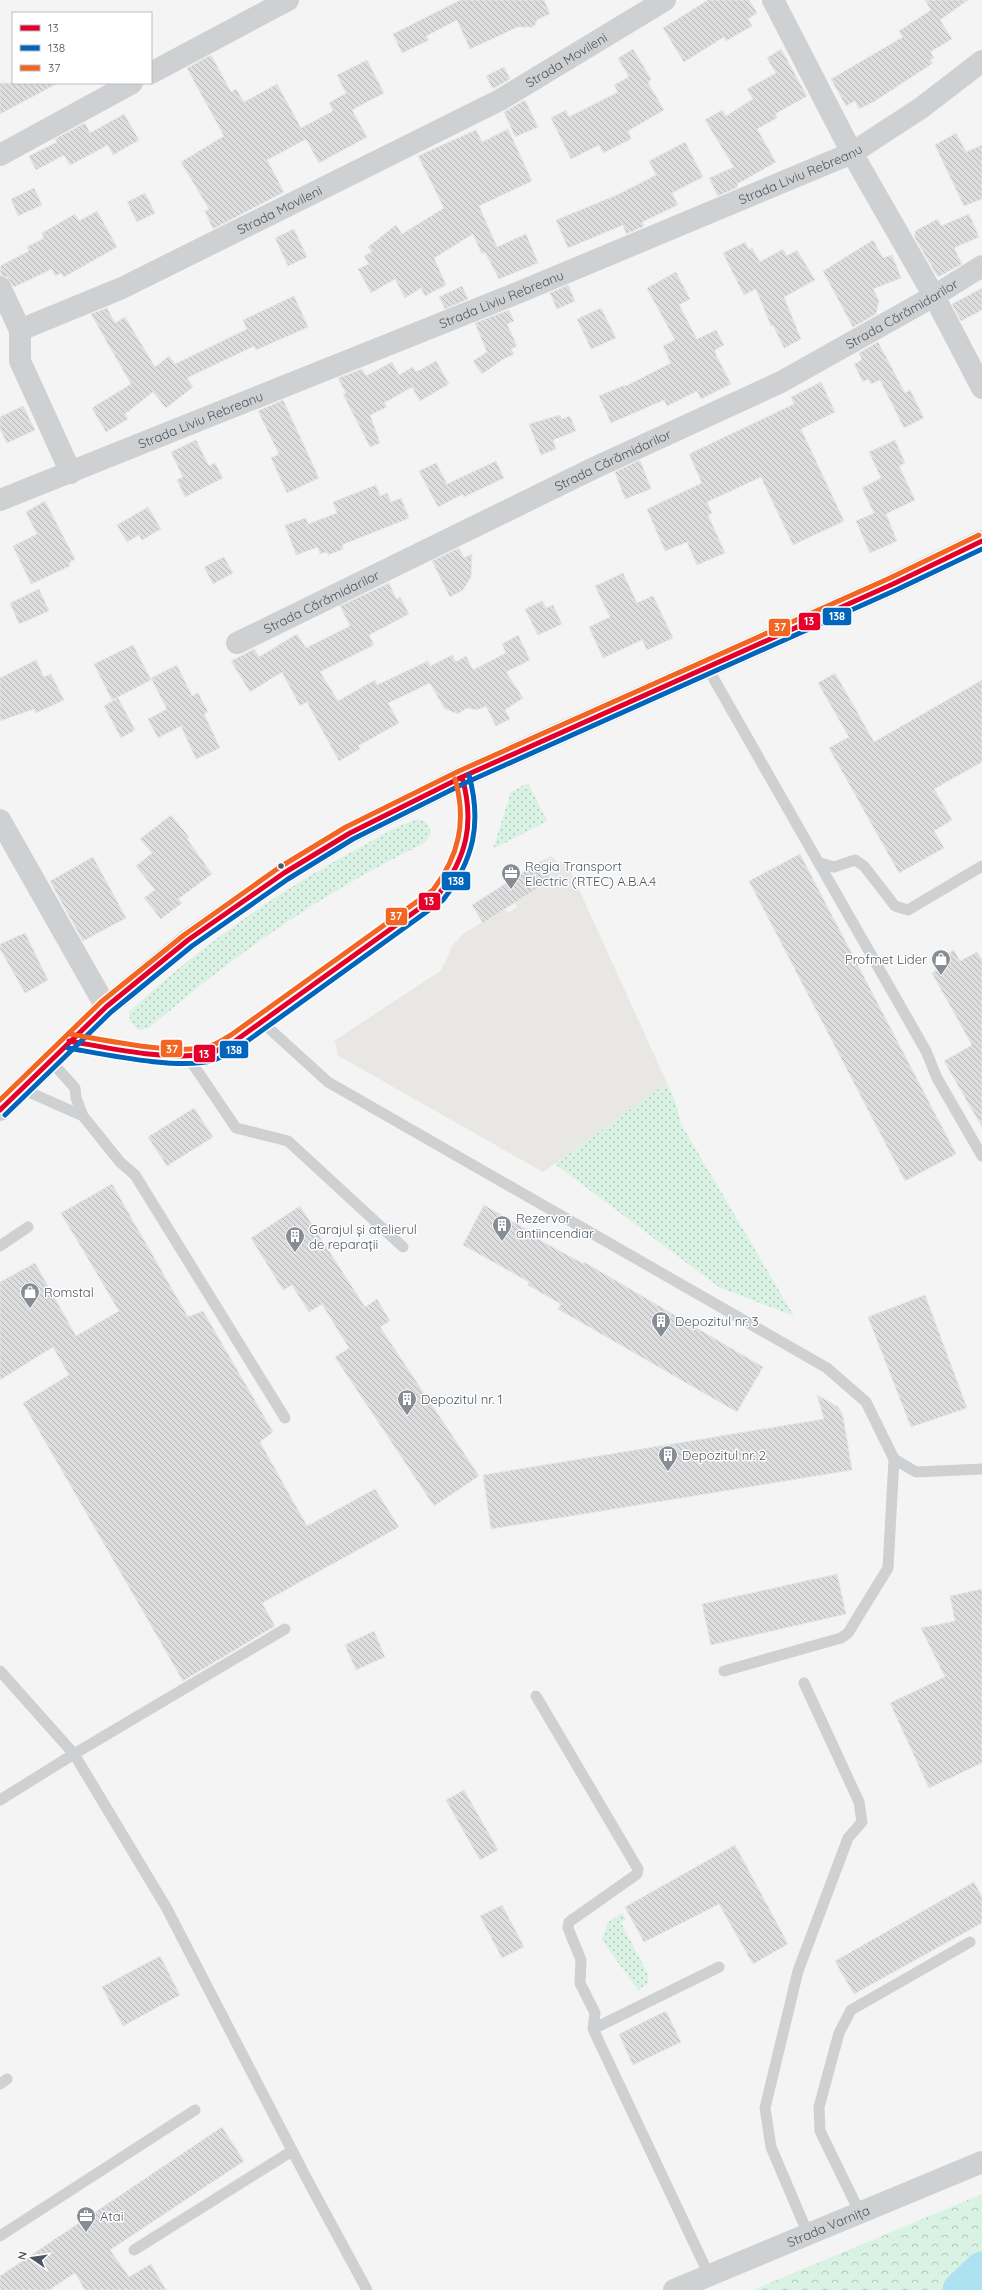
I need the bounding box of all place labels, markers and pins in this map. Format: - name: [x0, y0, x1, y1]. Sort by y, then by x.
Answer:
- place label: Regia Transport Electric (RTEC) A.B.A.4: [525, 858, 656, 889]
- unlabelled marker: [276, 861, 286, 871]
- office icon: Regia Transport Electric (RTEC) A.B.A.4: [500, 862, 522, 890]
- shop icon: Profmet Lider: [930, 948, 952, 976]
- place label: Profmet Lider: [845, 951, 927, 967]
- place label: Rezervor antiincendiar: [516, 1210, 594, 1241]
- building icon: Rezervor antiincendiar: [491, 1214, 513, 1242]
- place label: Garajul și atelierul de reparații: [309, 1221, 417, 1252]
- building icon: Garajul și atelierul de reparații: [284, 1225, 306, 1253]
- shop icon: Romstal: [19, 1281, 41, 1309]
- place label: Romstal: [44, 1284, 94, 1300]
- building icon: Depozitul nr. 3: [650, 1310, 672, 1338]
- place label: Depozitul nr. 3: [675, 1313, 759, 1329]
- building icon: Depozitul nr. 1: [396, 1388, 418, 1416]
- place label: Depozitul nr. 1: [421, 1391, 503, 1407]
- building icon: Depozitul nr. 2: [657, 1444, 679, 1472]
- place label: Depozitul nr. 2: [682, 1447, 766, 1463]
- office icon: Atai: [75, 2205, 97, 2233]
- place label: Atai: [100, 2208, 123, 2224]

